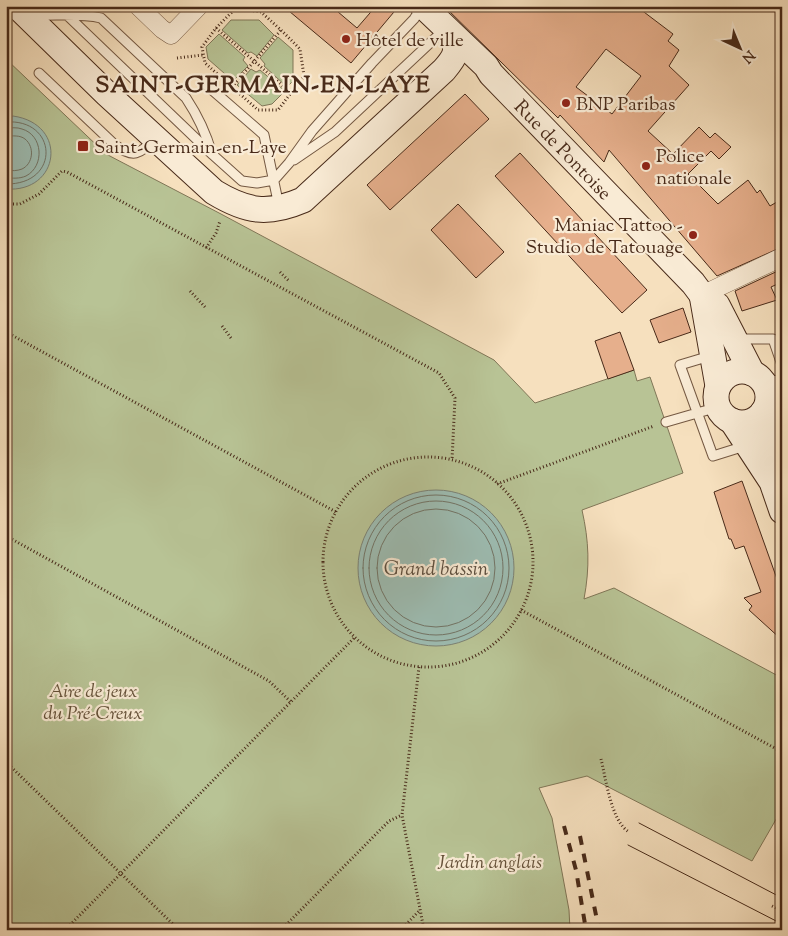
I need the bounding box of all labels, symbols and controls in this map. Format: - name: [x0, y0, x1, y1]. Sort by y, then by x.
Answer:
- north arrow: [716, 22, 766, 72]
- place label: Hôtel de ville: [356, 28, 464, 55]
- marker: Hôtel de ville: [340, 33, 352, 45]
- text: N: [737, 45, 759, 67]
- district label: SAINT-GERMAIN-EN-LAYE: [95, 69, 431, 103]
- place label: BNP Paribas: [576, 92, 676, 119]
- street label: Rue de Pontoise: [507, 95, 617, 207]
- marker: BNP Paribas: [560, 97, 572, 109]
- place label: Saint-Germain-en-Laye: [94, 135, 287, 162]
- marker: Saint-Germain-en-Laye: [76, 139, 90, 153]
- place label: Police nationale: [656, 144, 732, 193]
- marker: Police nationale: [640, 160, 652, 172]
- place label: Maniac Tattoo - Studio de Tatouage: [526, 213, 683, 262]
- marker: Maniac Tattoo - Studio de Tatouage: [687, 229, 699, 241]
- water label: Grand bassin: [384, 556, 489, 585]
- park label: Aire de jeux du Pré-Creux: [44, 679, 142, 728]
- park label: Jardin anglais: [437, 850, 542, 877]

